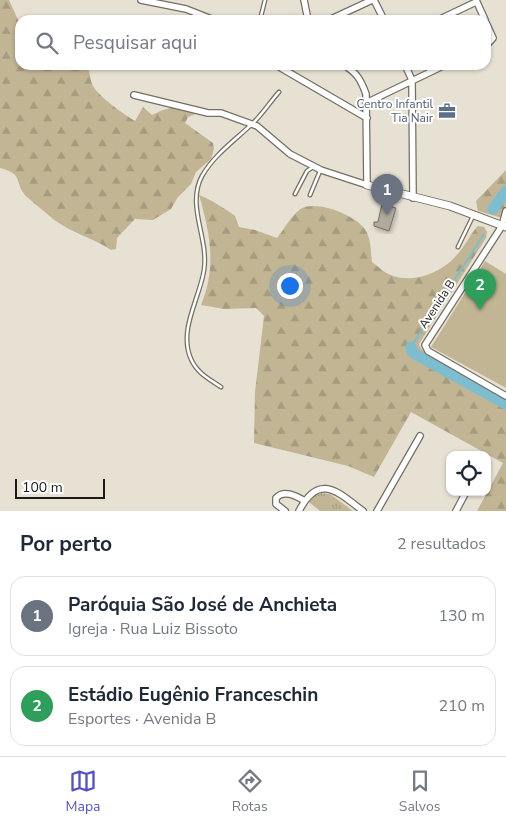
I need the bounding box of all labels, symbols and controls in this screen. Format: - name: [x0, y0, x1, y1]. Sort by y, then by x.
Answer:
- search box: [15, 15, 491, 70]
- icon: search: [33, 29, 61, 57]
- text: Pesquisar aqui: [73, 30, 197, 56]
- place label: Centro Infantil Tia Nair: [356, 96, 434, 126]
- office icon: Centro Infantil Tia Nair: [437, 101, 457, 121]
- pin: 1: [371, 174, 403, 215]
- pin: 2: [464, 269, 496, 310]
- your location: [277, 273, 303, 299]
- street label: Avenida B: [415, 277, 459, 331]
- map controls: [446, 451, 491, 496]
- button: locate: [446, 451, 491, 496]
- scale bar: [15, 476, 105, 499]
- text: 100 m: [22, 478, 63, 497]
- text: Por perto: [20, 530, 112, 558]
- text: 2 resultados: [397, 533, 486, 555]
- text: Paróquia São José de Anchieta: [68, 592, 337, 618]
- text: 1: [32, 605, 42, 627]
- text: 130 m: [438, 605, 485, 627]
- text: Igreja · Rua Luiz Bissoto: [68, 618, 238, 640]
- text: Estádio Eugênio Franceschin: [68, 682, 318, 708]
- text: 2: [32, 695, 42, 717]
- text: 210 m: [438, 695, 485, 717]
- text: Esportes · Avenida B: [68, 708, 216, 730]
- tab: Mapa: [66, 767, 101, 816]
- tab: Rotas: [232, 767, 268, 816]
- tab: Salvos: [399, 767, 440, 816]

